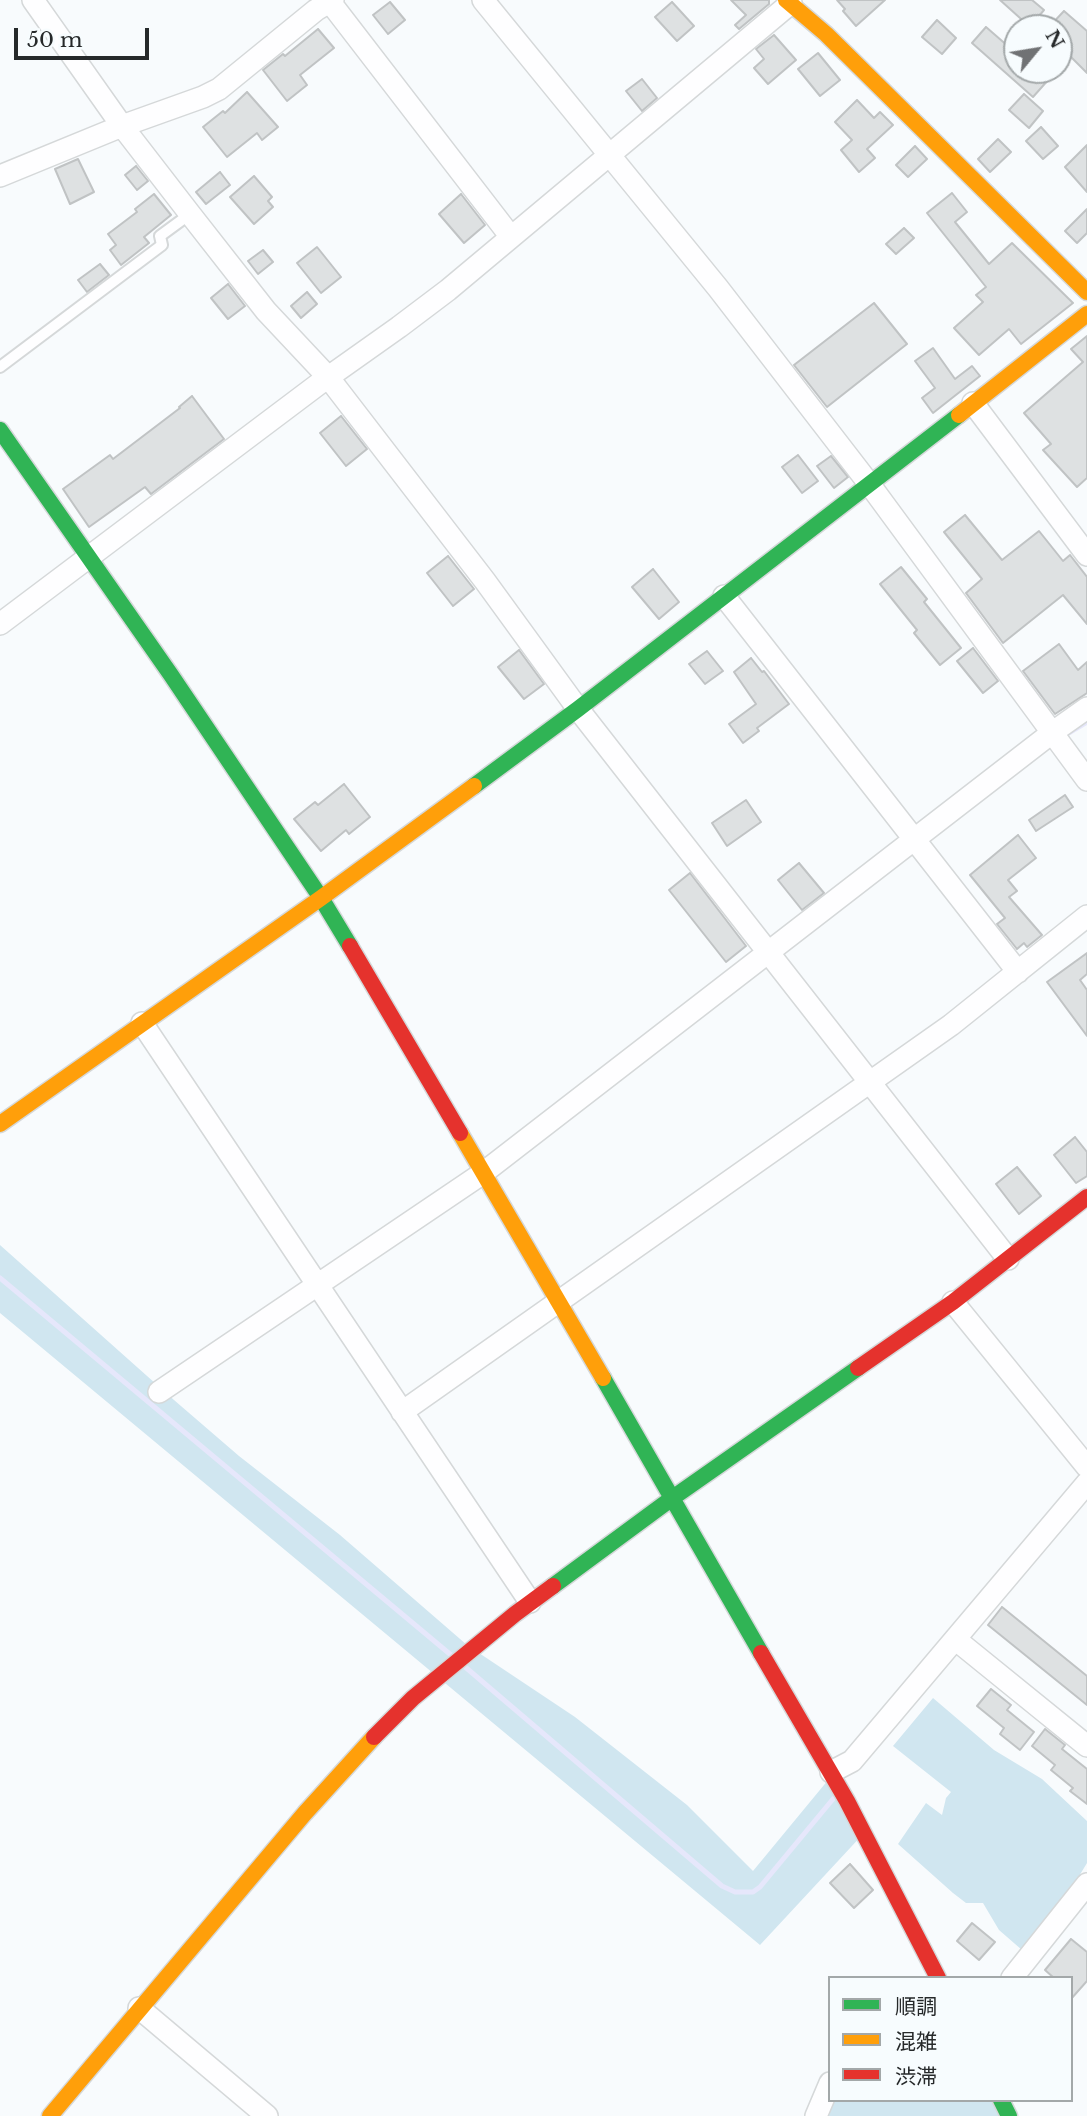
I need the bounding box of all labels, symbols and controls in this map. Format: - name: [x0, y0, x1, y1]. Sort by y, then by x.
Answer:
- scale bar: [18, 14, 152, 58]
- north arrow: [1003, 14, 1073, 84]
- text: N: [1040, 26, 1069, 53]
- text: 50 m: [27, 27, 82, 53]
- legend: [828, 1976, 1073, 2102]
- text: 順調: [895, 1994, 937, 2020]
- text: 混雑: [895, 2029, 937, 2055]
- text: 渋滞: [895, 2064, 937, 2090]

